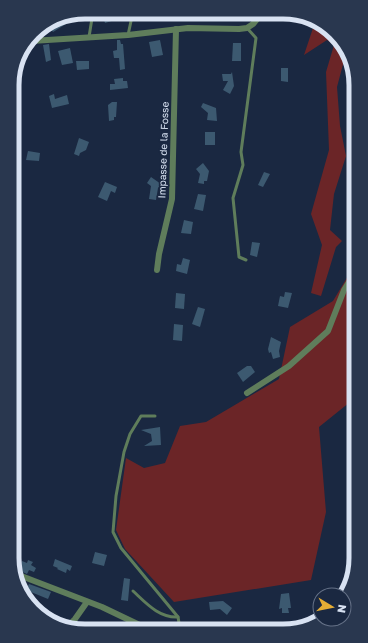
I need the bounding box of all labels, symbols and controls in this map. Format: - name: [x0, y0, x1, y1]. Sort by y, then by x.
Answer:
- street label: Impasse de la Fosse: [155, 101, 171, 199]
- north arrow: [312, 587, 352, 627]
- text: N: [335, 604, 349, 614]

